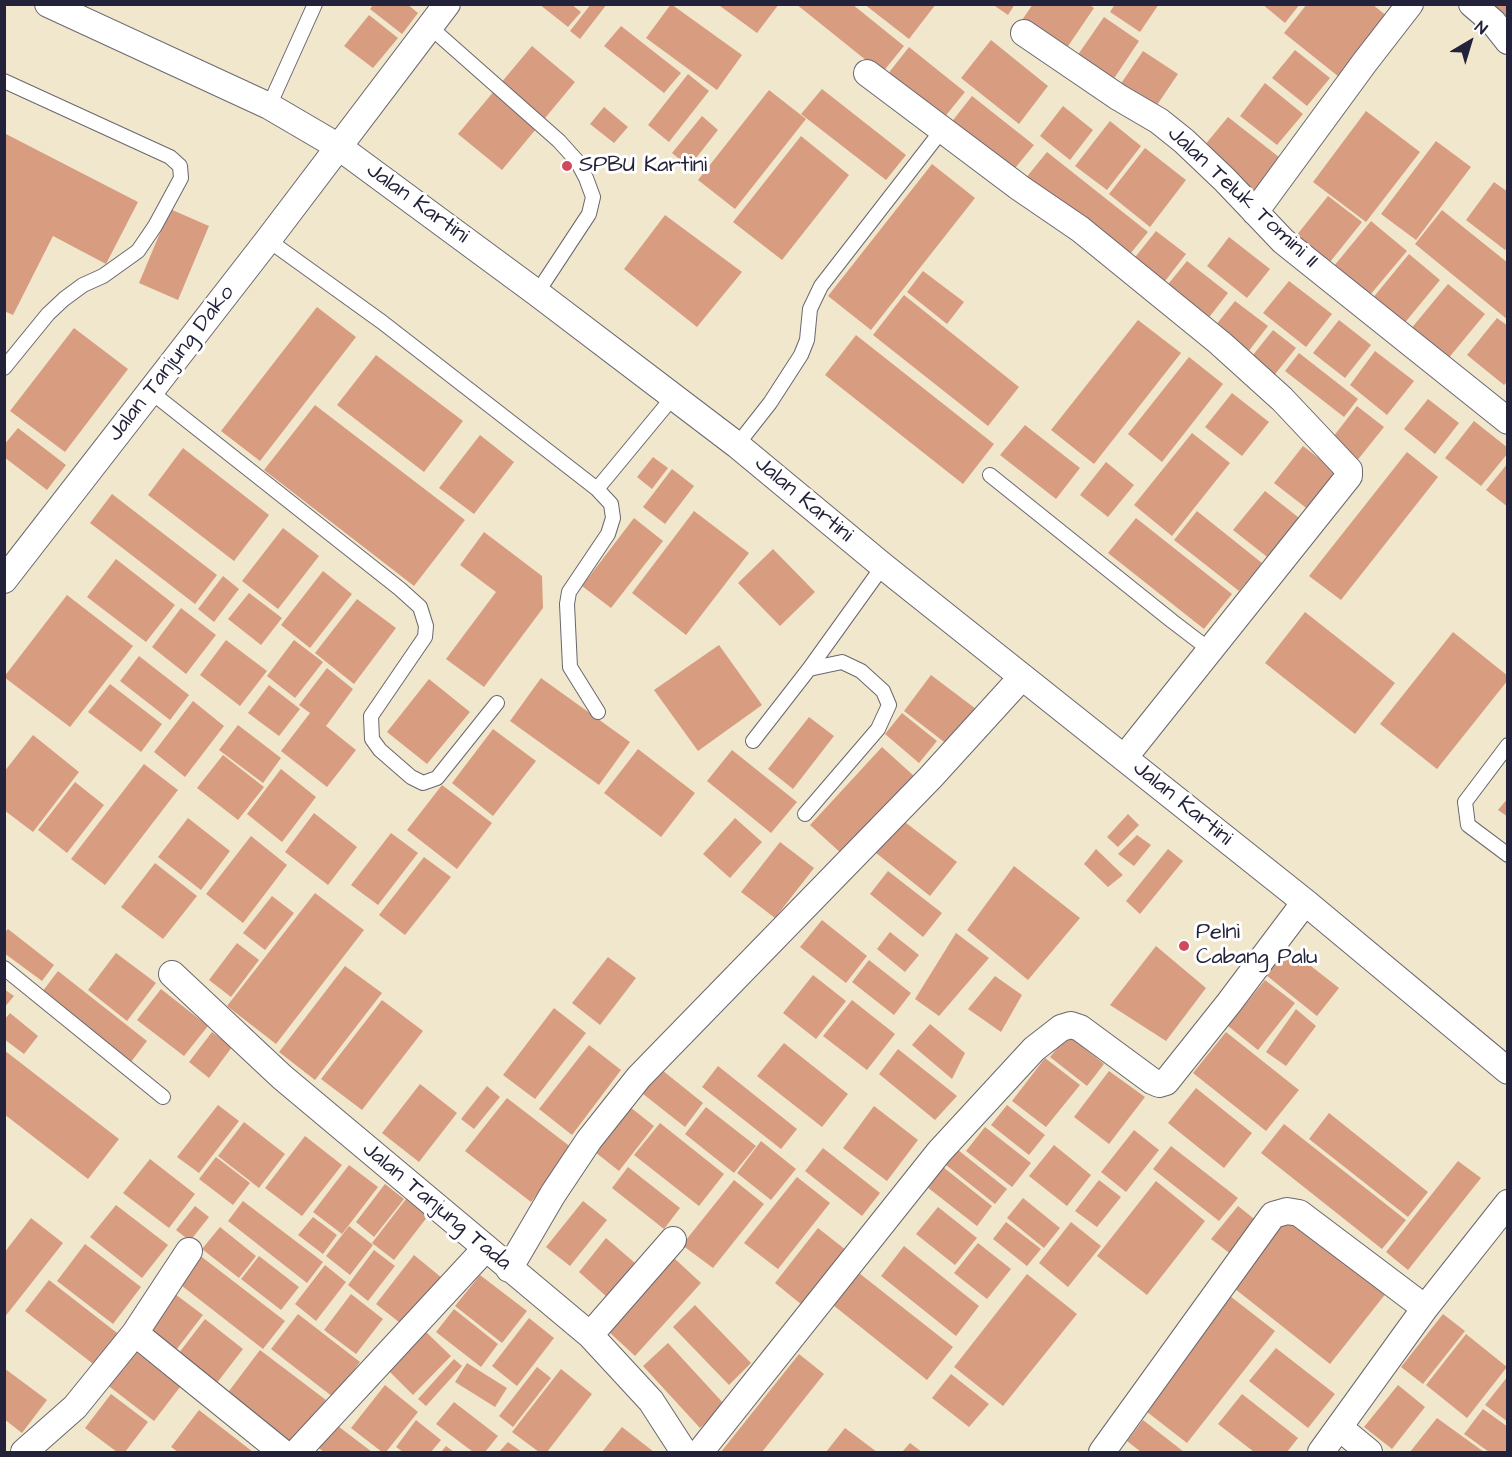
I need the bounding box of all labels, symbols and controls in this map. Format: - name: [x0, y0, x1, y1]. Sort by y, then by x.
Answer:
- north arrow: [1440, 12, 1500, 72]
- text: N: [1470, 16, 1492, 40]
- street label: Jalan Teluk Tomini II: [1161, 121, 1323, 275]
- place label: SPBU Kartini: [579, 153, 707, 179]
- street label: Jalan Kartini: [360, 158, 474, 250]
- marker: SPBU Kartini: [560, 159, 574, 173]
- street label: Jalan Tanjung Dako: [103, 281, 241, 447]
- street label: Jalan Kartini: [748, 451, 858, 549]
- street label: Jalan Kartini: [1127, 756, 1237, 852]
- place label: Pelni Cabang Palu: [1196, 920, 1317, 972]
- marker: Pelni Cabang Palu: [1177, 939, 1191, 953]
- street label: Jalan Tanjung Tada: [356, 1137, 516, 1277]

